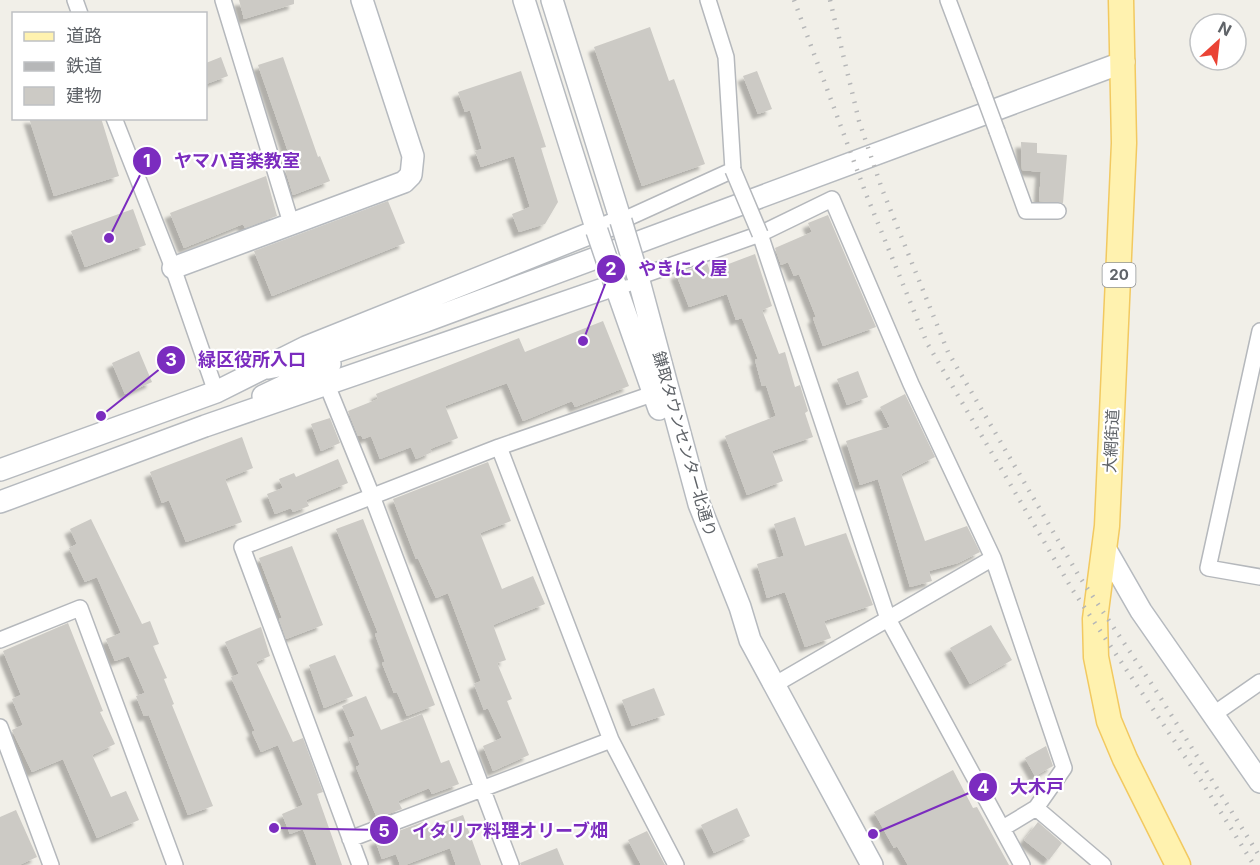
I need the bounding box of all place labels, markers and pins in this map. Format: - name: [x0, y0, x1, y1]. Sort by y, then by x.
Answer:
- callout: ヤマハ音楽教室: [132, 143, 312, 179]
- callout: やきにく屋: [596, 251, 740, 287]
- callout: 緑区役所入口: [156, 342, 318, 378]
- callout: 大木戸: [968, 769, 1076, 805]
- callout: イタリア料理オリーブ畑: [369, 812, 621, 848]

